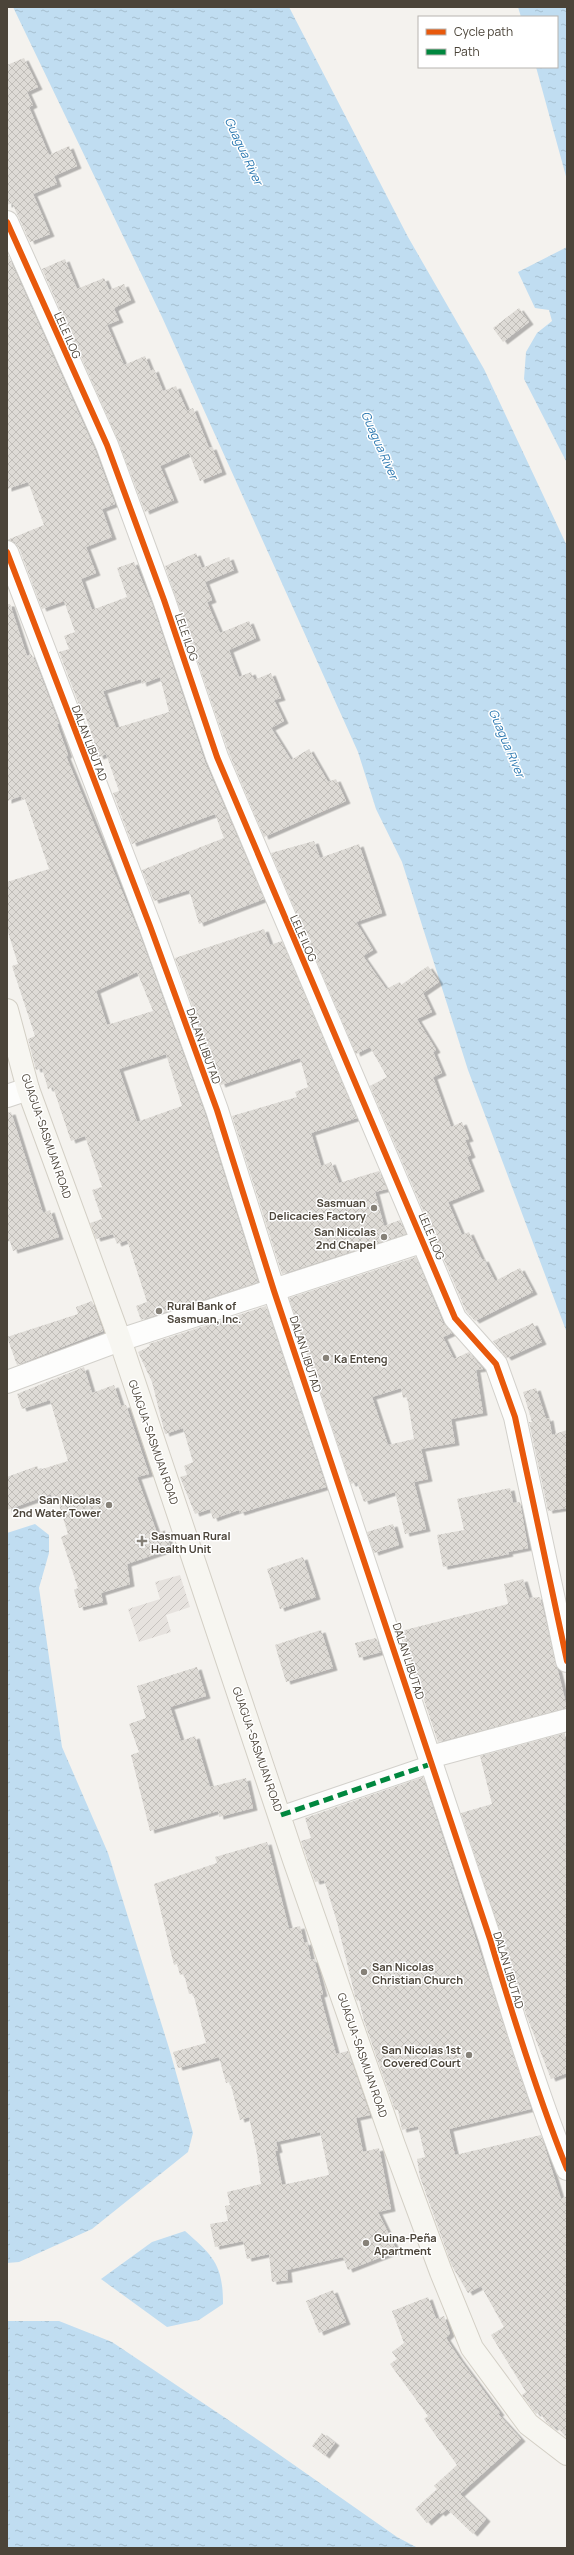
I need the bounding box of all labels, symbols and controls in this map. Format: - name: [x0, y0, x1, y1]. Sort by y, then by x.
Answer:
- legend: [418, 16, 558, 68]
- text: Cycle path: [454, 23, 513, 40]
- text: Path: [454, 43, 480, 60]
- water label: Guagua River: [221, 114, 268, 189]
- street label: LELE ILOG: [51, 309, 85, 361]
- water label: Guagua River: [357, 408, 403, 483]
- street label: LELE ILOG: [172, 611, 202, 663]
- street label: DALAN LIBUTAD: [69, 703, 111, 783]
- water label: Guagua River: [485, 706, 530, 782]
- street label: LELE ILOG: [287, 912, 321, 964]
- street label: DALAN LIBUTAD: [183, 1006, 225, 1086]
- street label: GUAGUA-SASMUAN ROAD: [19, 1071, 75, 1201]
- place label: Sasmuan Delicacies Factory: [269, 1195, 367, 1223]
- marker: Sasmuan Delicacies Factory: [369, 1203, 379, 1213]
- street label: LELE ILOG: [415, 1210, 449, 1262]
- place label: San Nicolas 2nd Chapel: [314, 1224, 376, 1252]
- marker: San Nicolas 2nd Chapel: [379, 1232, 389, 1242]
- place label: Rural Bank of Sasmuan, Inc.: [167, 1298, 241, 1326]
- marker: Rural Bank of Sasmuan, Inc.: [154, 1306, 164, 1316]
- street label: DALAN LIBUTAD: [287, 1314, 325, 1394]
- place label: Ka Enteng: [334, 1351, 388, 1366]
- marker: Ka Enteng: [321, 1353, 331, 1363]
- street label: GUAGUA-SASMUAN ROAD: [126, 1377, 182, 1507]
- place label: San Nicolas 2nd Water Tower: [12, 1492, 102, 1520]
- marker: San Nicolas 2nd Water Tower: [104, 1500, 114, 1510]
- place label: Sasmuan Rural Health Unit: [151, 1528, 231, 1556]
- marker: Sasmuan Rural Health Unit: [136, 1535, 148, 1547]
- street label: DALAN LIBUTAD: [390, 1621, 428, 1701]
- street label: GUAGUA-SASMUAN ROAD: [230, 1684, 286, 1814]
- street label: DALAN LIBUTAD: [490, 1930, 528, 2010]
- place label: San Nicolas Christian Church: [372, 1959, 463, 1987]
- marker: San Nicolas Christian Church: [359, 1967, 369, 1977]
- street label: GUAGUA-SASMUAN ROAD: [335, 1990, 391, 2120]
- place label: San Nicolas 1st Covered Court: [381, 2042, 461, 2070]
- marker: San Nicolas 1st Covered Court: [464, 2050, 474, 2060]
- place label: Guina-Peña Apartment: [374, 2230, 437, 2258]
- marker: Guina-Peña Apartment: [361, 2238, 371, 2248]

